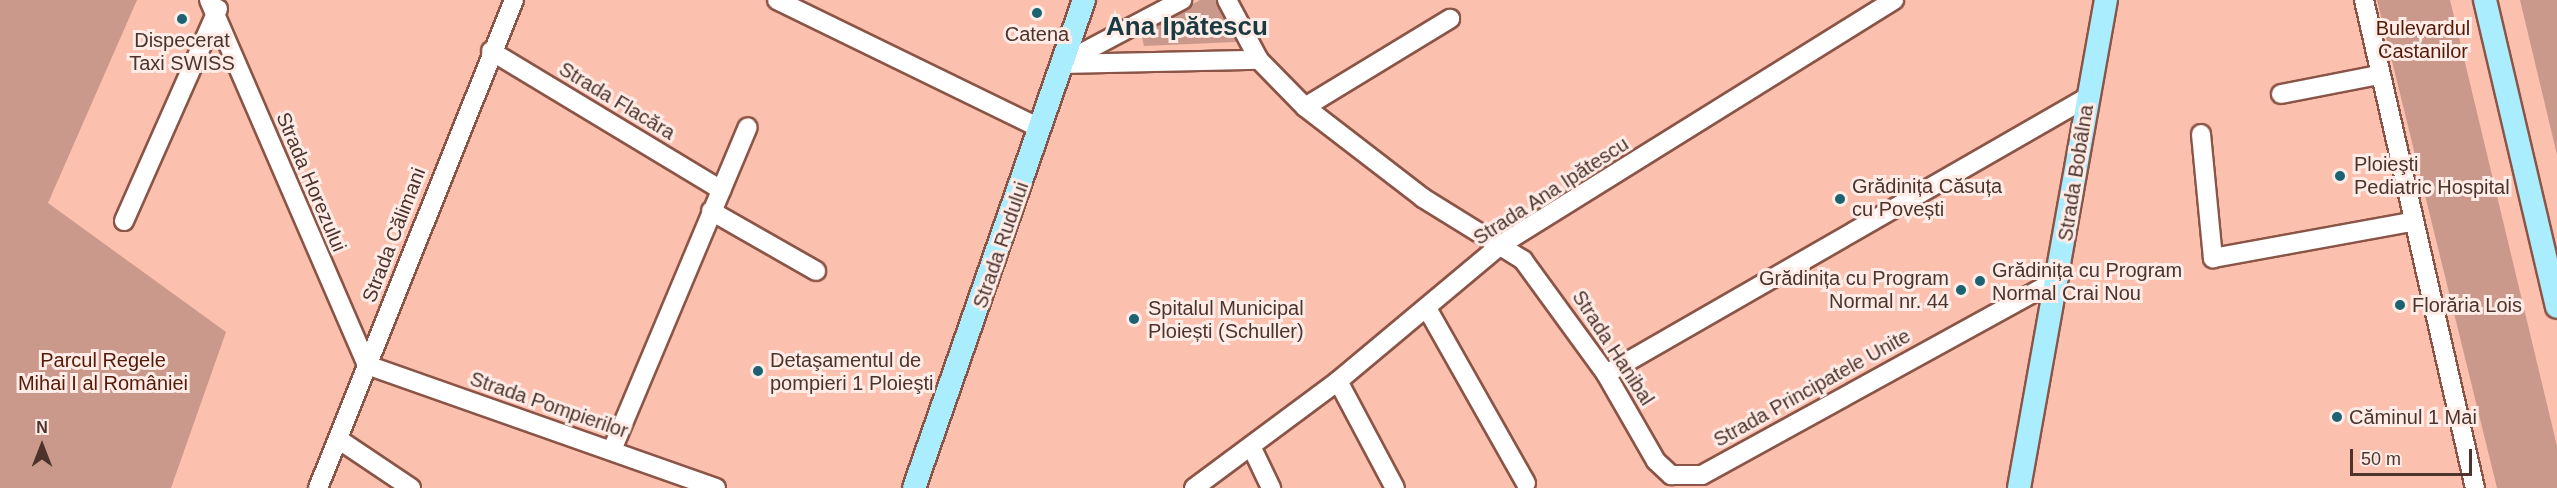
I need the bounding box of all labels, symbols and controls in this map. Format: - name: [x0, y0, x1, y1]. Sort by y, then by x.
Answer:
- marker: Catena: [1030, 6, 1044, 20]
- district label: Ana Ipătescu: [1106, 11, 1268, 43]
- marker: Dispecerat Taxi SWISS: [175, 12, 189, 26]
- park label: Bulevardul Castanilor: [2376, 17, 2470, 64]
- place label: Catena: [1005, 22, 1069, 46]
- place label: Dispecerat Taxi SWISS: [129, 28, 235, 75]
- street label: Strada Flacăra: [555, 57, 679, 145]
- street label: Strada Bobâlna: [2053, 103, 2099, 243]
- street label: Strada Horezului: [271, 109, 351, 255]
- street label: Strada Ana Ipătescu: [1468, 132, 1634, 250]
- place label: Ploieşti Pediatric Hospital: [2354, 152, 2510, 199]
- street label: Strada Călimani: [357, 164, 431, 306]
- marker: Ploieşti Pediatric Hospital: [2331, 167, 2349, 185]
- place label: Grădinița Căsuța cu Povești: [1852, 175, 2002, 222]
- street label: Strada Rudului: [968, 179, 1034, 311]
- marker: Grădinița Căsuța cu Povești: [1833, 192, 1847, 206]
- place label: Grădinița cu Program Normal Crai Nou: [1992, 258, 2182, 305]
- place label: Grădinița cu Program Normal nr. 44: [1759, 266, 1949, 313]
- marker: Grădinița cu Program Normal Crai Nou: [1973, 274, 1987, 288]
- marker: Grădinița cu Program Normal nr. 44: [1954, 283, 1968, 297]
- street label: Strada Hanibal: [1567, 286, 1659, 410]
- place label: Florăria Lois: [2412, 293, 2522, 317]
- place label: Spitalul Municipal Ploiești (Schuller): [1148, 296, 1304, 343]
- marker: Florăria Lois: [2393, 298, 2407, 312]
- marker: Spitalul Municipal Ploiești (Schuller): [1125, 310, 1143, 328]
- street label: Strada Principatele Unite: [1709, 324, 1915, 452]
- park label: Parcul Regele Mihai I al României: [18, 348, 188, 395]
- place label: Detaşamentul de pompieri 1 Ploieşti: [770, 348, 933, 395]
- marker: Detaşamentul de pompieri 1 Ploieşti: [751, 364, 765, 378]
- street label: Strada Pompierilor: [467, 367, 631, 443]
- place label: Căminul 1 Mai: [2349, 405, 2477, 429]
- marker: Căminul 1 Mai: [2330, 410, 2344, 424]
- north arrow: [12, 416, 72, 476]
- text: N: [36, 419, 48, 436]
- scale bar: [2353, 437, 2474, 475]
- text: 50 m: [2361, 449, 2401, 469]

